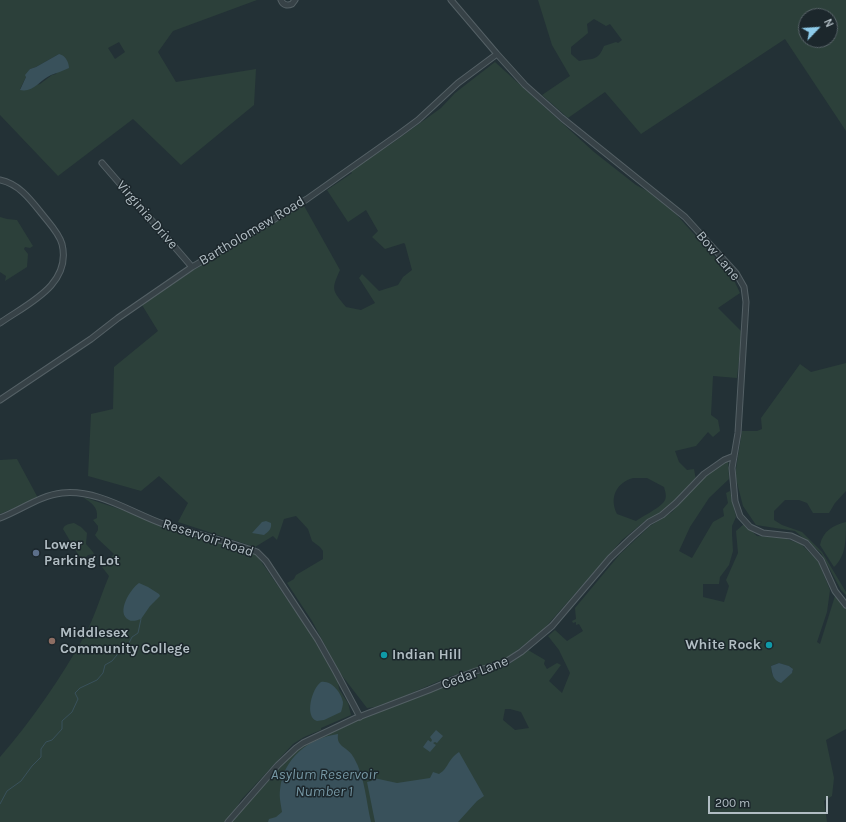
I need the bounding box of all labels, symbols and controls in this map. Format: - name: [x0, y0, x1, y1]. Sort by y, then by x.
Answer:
- north arrow: [798, 8, 838, 48]
- text: N: [821, 17, 836, 29]
- street label: Virginia Drive: [113, 177, 181, 253]
- street label: Bartholomew Road: [196, 193, 308, 269]
- street label: Bow Lane: [692, 228, 744, 284]
- street label: Reservoir Road: [160, 515, 256, 561]
- place label: Lower Parking Lot: [44, 537, 119, 570]
- marker: Lower Parking Lot: [31, 548, 41, 558]
- place label: Middlesex Community College: [60, 625, 190, 658]
- marker: Middlesex Community College: [47, 636, 57, 646]
- place label: White Rock: [685, 637, 761, 653]
- marker: White Rock: [764, 640, 774, 650]
- place label: Indian Hill: [392, 647, 462, 663]
- marker: Indian Hill: [379, 650, 389, 660]
- street label: Cedar Lane: [439, 653, 511, 693]
- water label: Asylum Reservoir Number 1: [271, 766, 377, 801]
- scale bar: [710, 788, 830, 814]
- text: 200 m: [715, 796, 750, 810]

